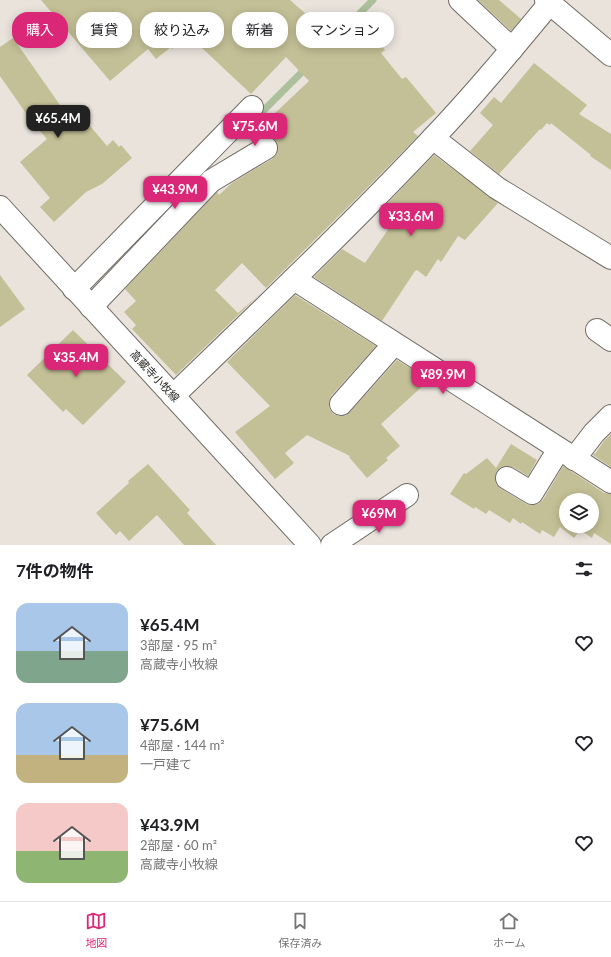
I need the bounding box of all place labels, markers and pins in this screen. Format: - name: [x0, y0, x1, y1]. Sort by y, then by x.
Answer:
- pin: ¥65.4M: [25, 105, 91, 139]
- pin: ¥75.6M: [222, 113, 288, 147]
- pin: ¥43.9M: [142, 176, 208, 210]
- pin: ¥33.6M: [378, 203, 444, 237]
- pin: ¥35.4M: [43, 344, 109, 378]
- pin: ¥89.9M: [410, 361, 476, 395]
- pin: ¥69M: [355, 500, 403, 534]

